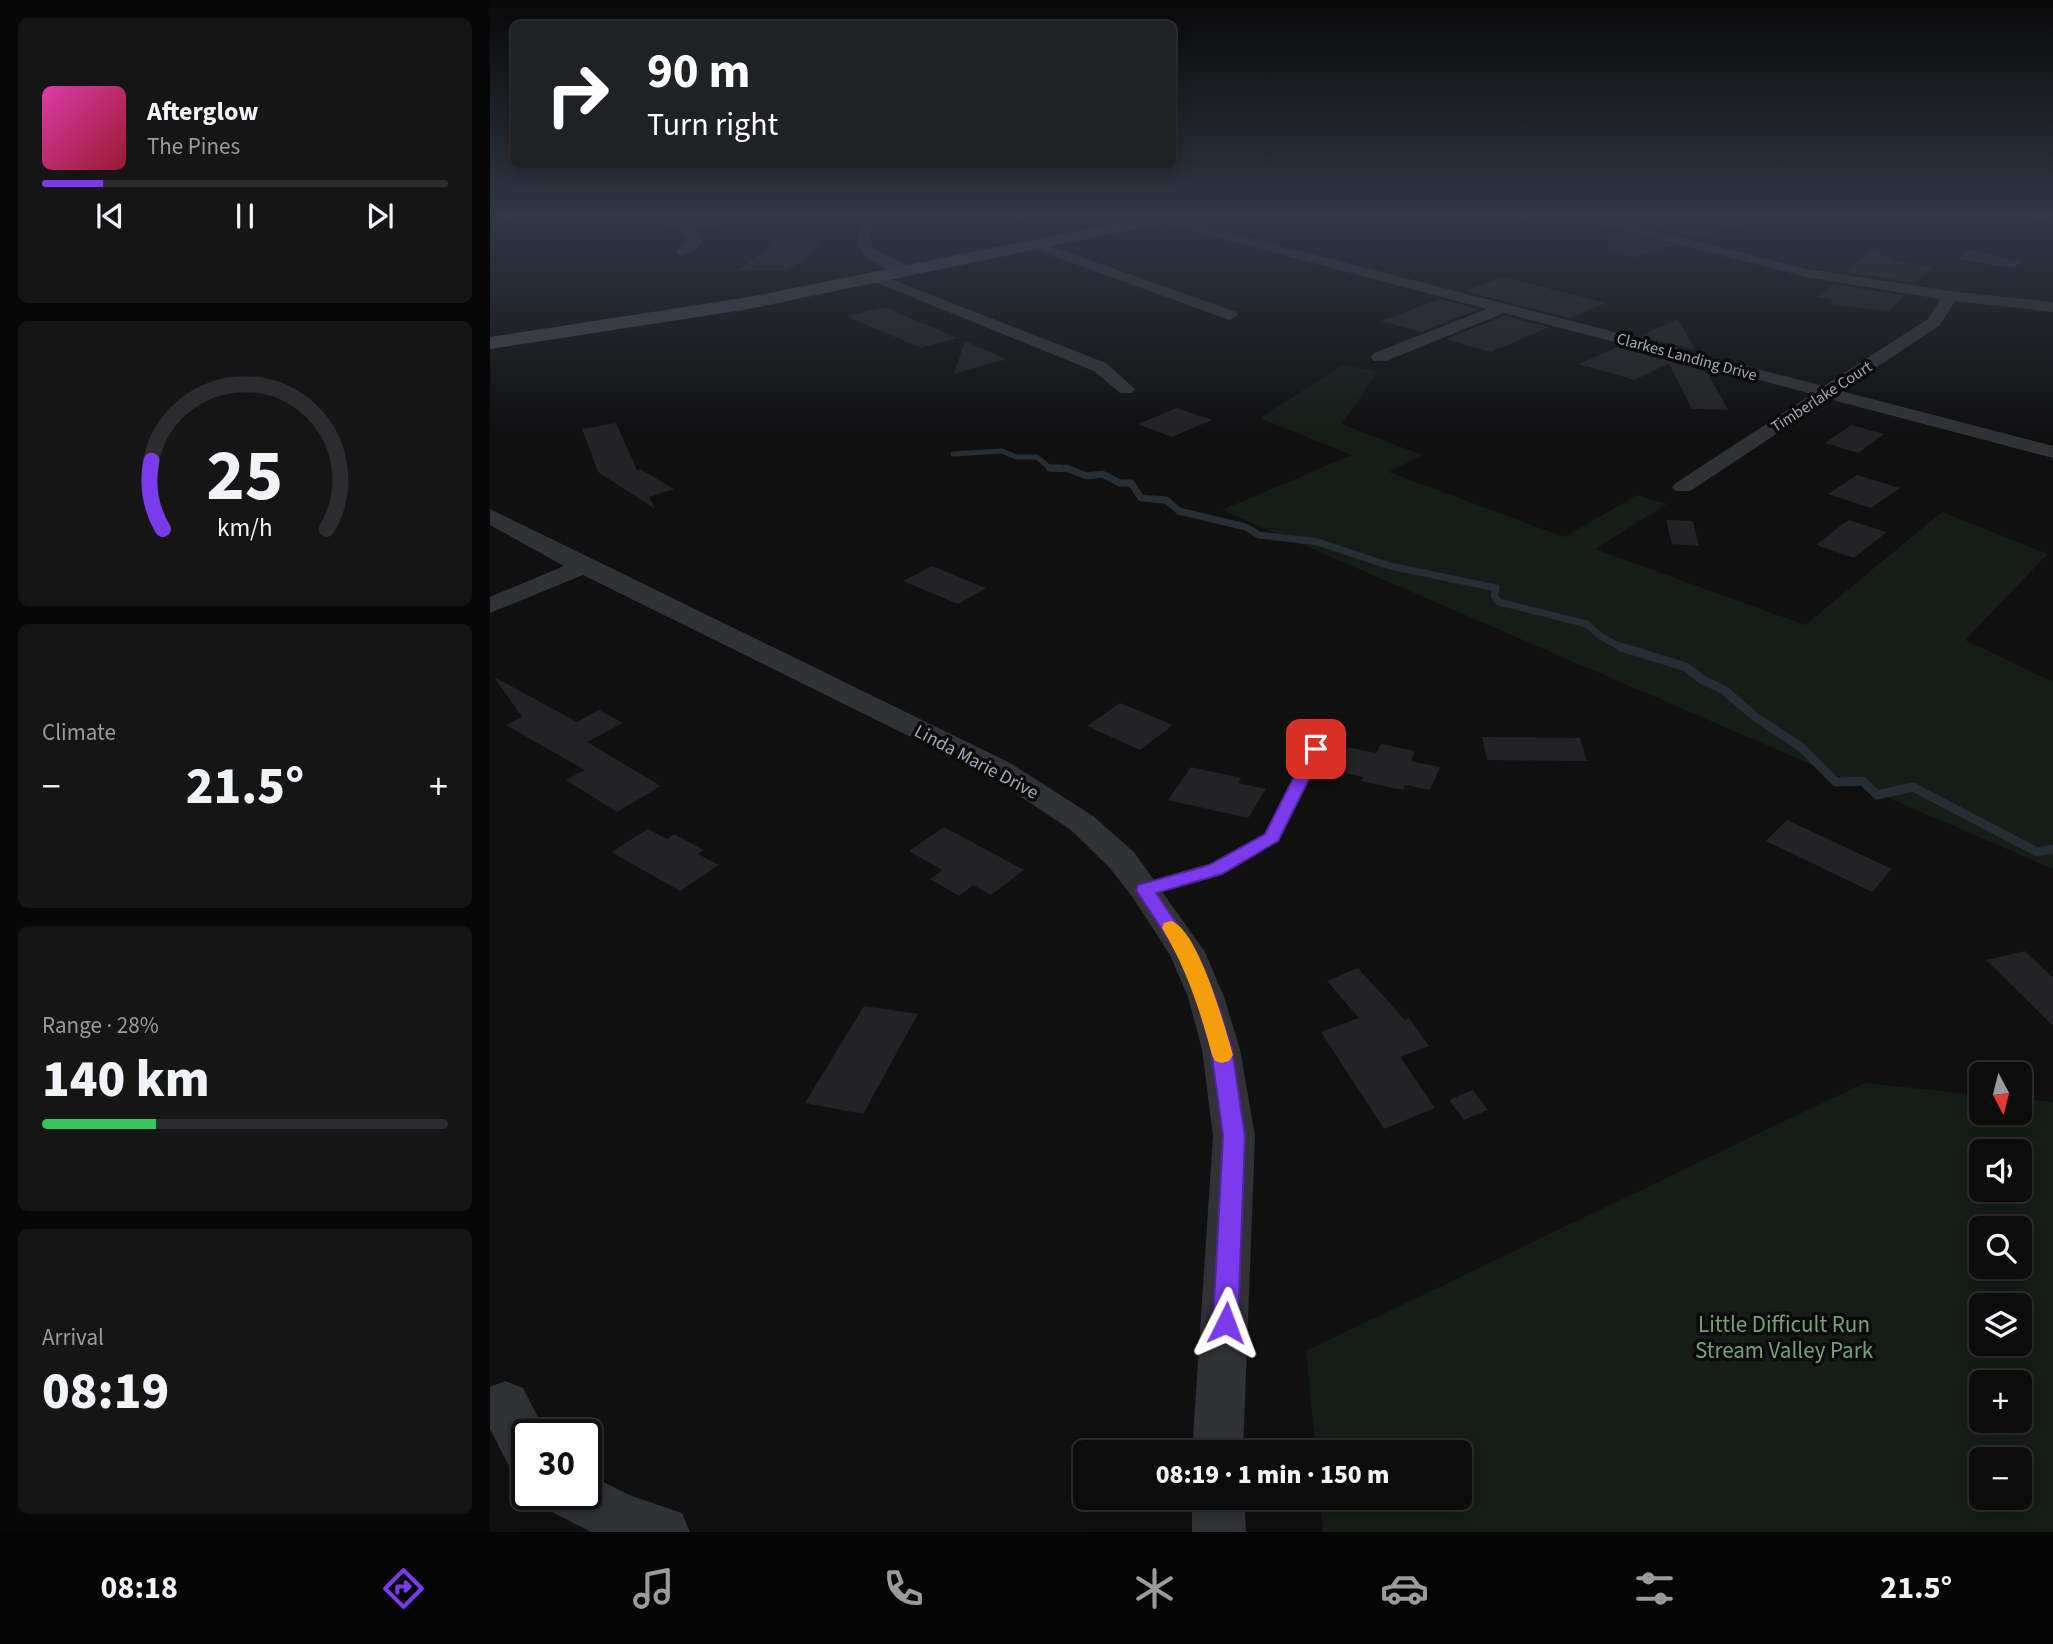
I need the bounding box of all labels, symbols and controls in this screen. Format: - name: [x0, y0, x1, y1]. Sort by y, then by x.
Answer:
- text: 90 m: [647, 37, 751, 107]
- icon: right: [532, 49, 623, 140]
- text: Afterglow: [147, 93, 258, 130]
- text: Turn right: [647, 102, 778, 148]
- text: The Pines: [147, 130, 240, 163]
- icon: previous: [91, 197, 129, 235]
- icon: pause: [226, 197, 264, 235]
- icon: next: [361, 197, 399, 235]
- street label: Clarkes Landing Drive: [1614, 328, 1759, 386]
- street label: Timberlake Court: [1767, 356, 1877, 438]
- text: 25: [207, 425, 283, 529]
- text: km/h: [217, 510, 273, 546]
- text: Climate: [42, 716, 116, 749]
- street label: Linda Marie Drive: [909, 718, 1043, 806]
- pin: [1286, 719, 1346, 779]
- icon: arrive: [1297, 730, 1335, 768]
- text: 21.5°: [186, 750, 304, 824]
- text: −: [42, 760, 61, 814]
- text: +: [429, 760, 448, 814]
- text: Range · 28%: [42, 1009, 159, 1042]
- text: 140 km: [42, 1043, 210, 1117]
- north arrow: [1969, 1062, 2032, 1125]
- map controls: [1969, 1062, 2032, 1510]
- button: sound: [1969, 1139, 2032, 1202]
- button: search: [1969, 1216, 2032, 1279]
- position arrow: [1189, 1286, 1263, 1360]
- button: layers: [1969, 1293, 2032, 1356]
- park label: Little Difficult Run Stream Valley Park: [1695, 1308, 1874, 1367]
- text: Arrival: [42, 1321, 104, 1354]
- text: 08:19: [42, 1355, 169, 1429]
- button: +: [1969, 1370, 2032, 1433]
- speed limit sign: 30: [511, 1419, 602, 1510]
- button: −: [1969, 1447, 2032, 1510]
- text: 08:19 · 1 min · 150 m: [1156, 1456, 1389, 1493]
- icon: directions: [379, 1564, 428, 1613]
- icon: music: [629, 1564, 678, 1613]
- icon: phone: [879, 1564, 928, 1613]
- icon: climate: [1130, 1564, 1179, 1613]
- icon: car: [1380, 1564, 1429, 1613]
- icon: filters: [1630, 1564, 1679, 1613]
- text: 08:18: [101, 1565, 178, 1611]
- text: 21.5°: [1880, 1565, 1952, 1611]

